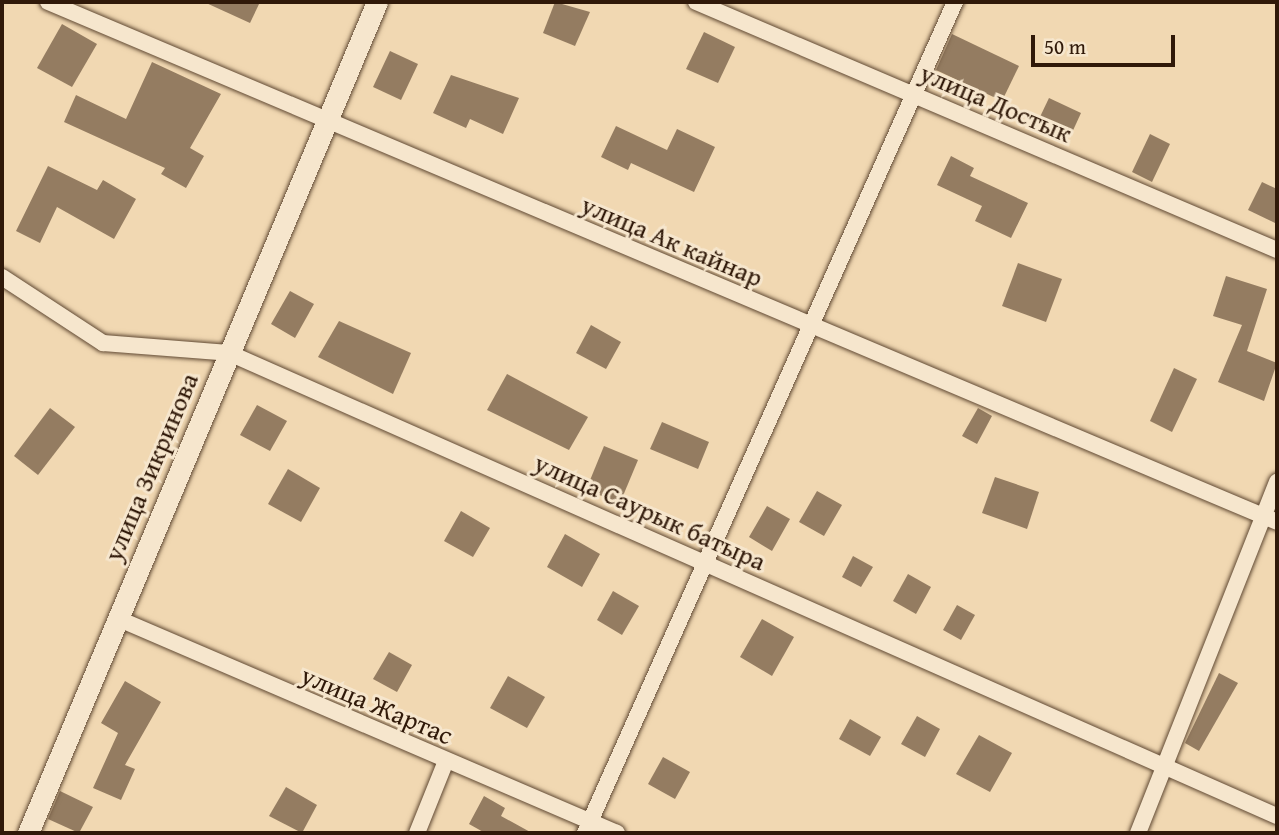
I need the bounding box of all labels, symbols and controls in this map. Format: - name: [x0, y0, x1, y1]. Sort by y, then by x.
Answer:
- scale bar: [1034, 21, 1178, 65]
- text: 50 m: [1044, 31, 1086, 62]
- street label: улица Достык: [915, 57, 1077, 149]
- street label: улица Ак кайнар: [577, 189, 767, 293]
- street label: улица Зикринова: [97, 368, 205, 566]
- street label: улица Саурык батыра: [529, 447, 771, 577]
- street label: улица Жартас: [296, 659, 458, 751]

